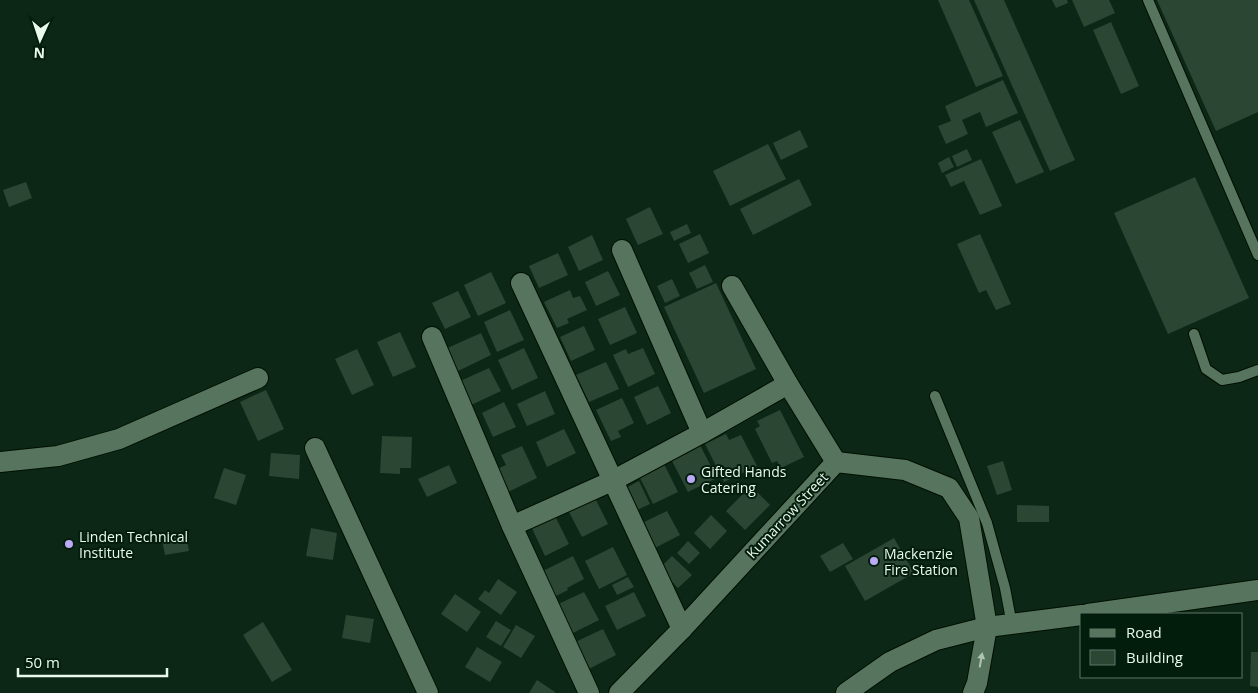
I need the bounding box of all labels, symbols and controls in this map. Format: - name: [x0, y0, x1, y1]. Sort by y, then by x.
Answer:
- north arrow: [15, 15, 65, 65]
- text: N: [33, 44, 45, 63]
- place label: Gifted Hands Catering: [701, 462, 787, 497]
- street label: Kumarrow Street: [742, 468, 832, 562]
- marker: Gifted Hands Catering: [685, 473, 697, 485]
- place label: Linden Technical Institute: [79, 527, 188, 562]
- marker: Linden Technical Institute: [63, 538, 75, 550]
- place label: Mackenzie Fire Station: [884, 544, 958, 579]
- marker: Mackenzie Fire Station: [868, 555, 880, 567]
- legend: [1080, 613, 1243, 678]
- text: Road: [1126, 622, 1162, 642]
- scale bar: [18, 646, 166, 678]
- text: Building: [1126, 647, 1183, 667]
- text: 50 m: [25, 652, 60, 672]
- one-way arrow: [977, 652, 985, 668]

